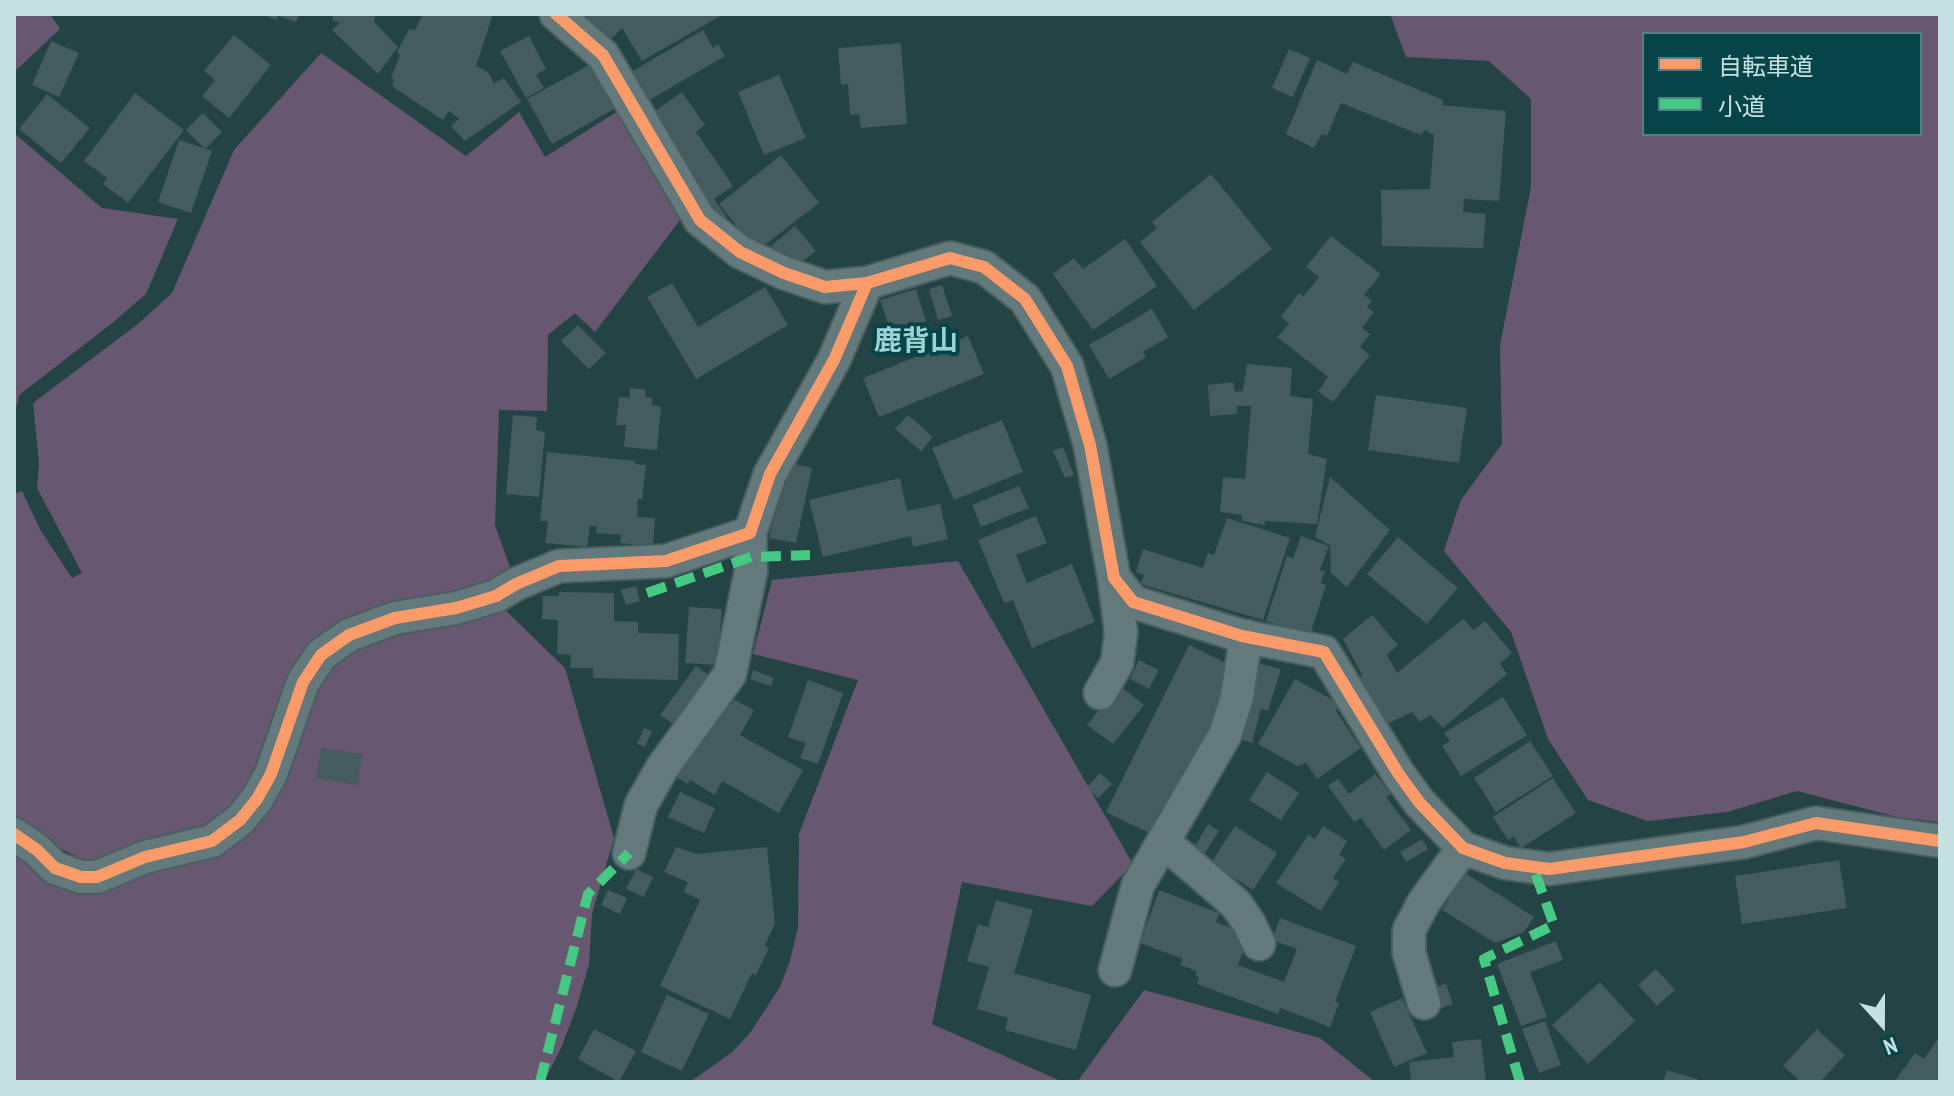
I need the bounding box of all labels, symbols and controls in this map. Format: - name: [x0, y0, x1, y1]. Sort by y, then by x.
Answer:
- legend: [1642, 32, 1922, 136]
- text: 自転車道: [1718, 51, 1814, 82]
- text: 小道: [1718, 91, 1766, 122]
- district label: 鹿背山: [874, 325, 958, 359]
- north arrow: [1842, 984, 1922, 1064]
- text: N: [1880, 1031, 1901, 1062]

